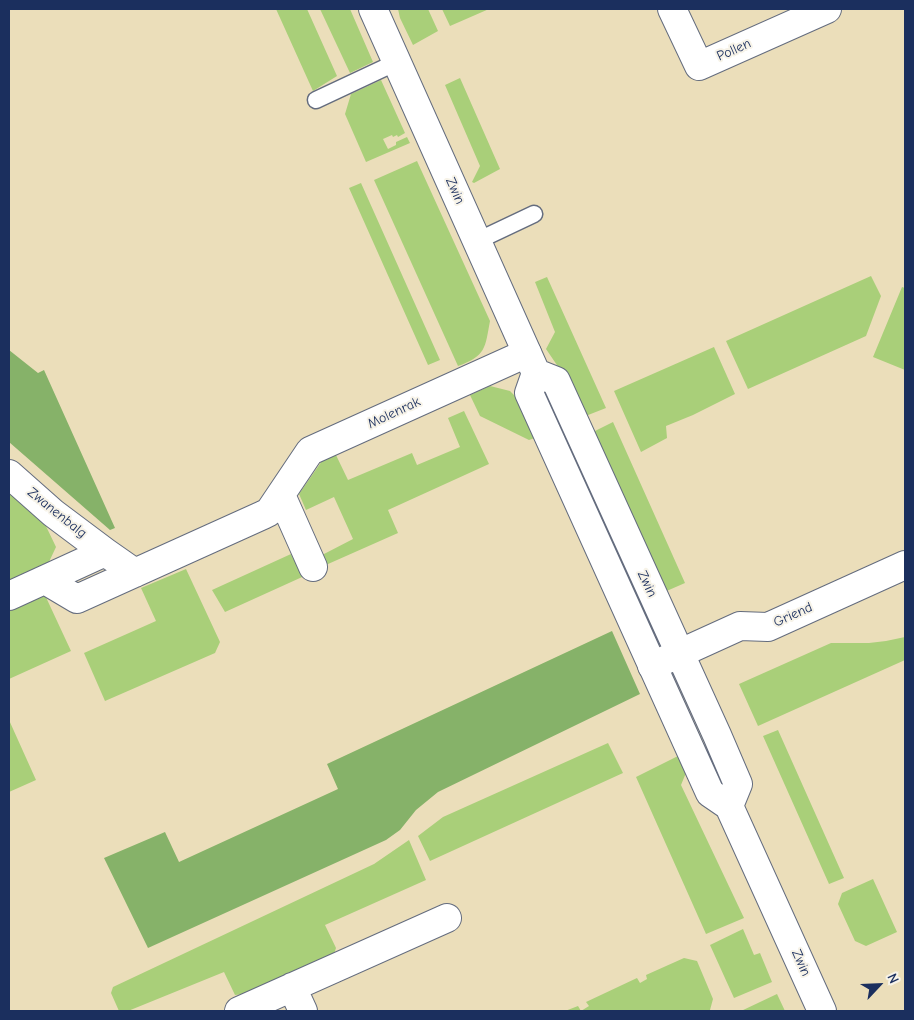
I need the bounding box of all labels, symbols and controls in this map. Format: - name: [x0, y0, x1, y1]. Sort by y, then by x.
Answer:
- street label: Pollen: [714, 35, 754, 65]
- street label: Zwin: [442, 175, 468, 207]
- street label: Molenrak: [365, 394, 423, 432]
- street label: Zwanenbalg: [24, 484, 90, 542]
- street label: Zwin: [634, 568, 660, 600]
- street label: Griend: [771, 599, 815, 631]
- street label: Zwin: [788, 947, 814, 979]
- north arrow: [854, 960, 904, 1010]
- text: N: [883, 971, 903, 986]

